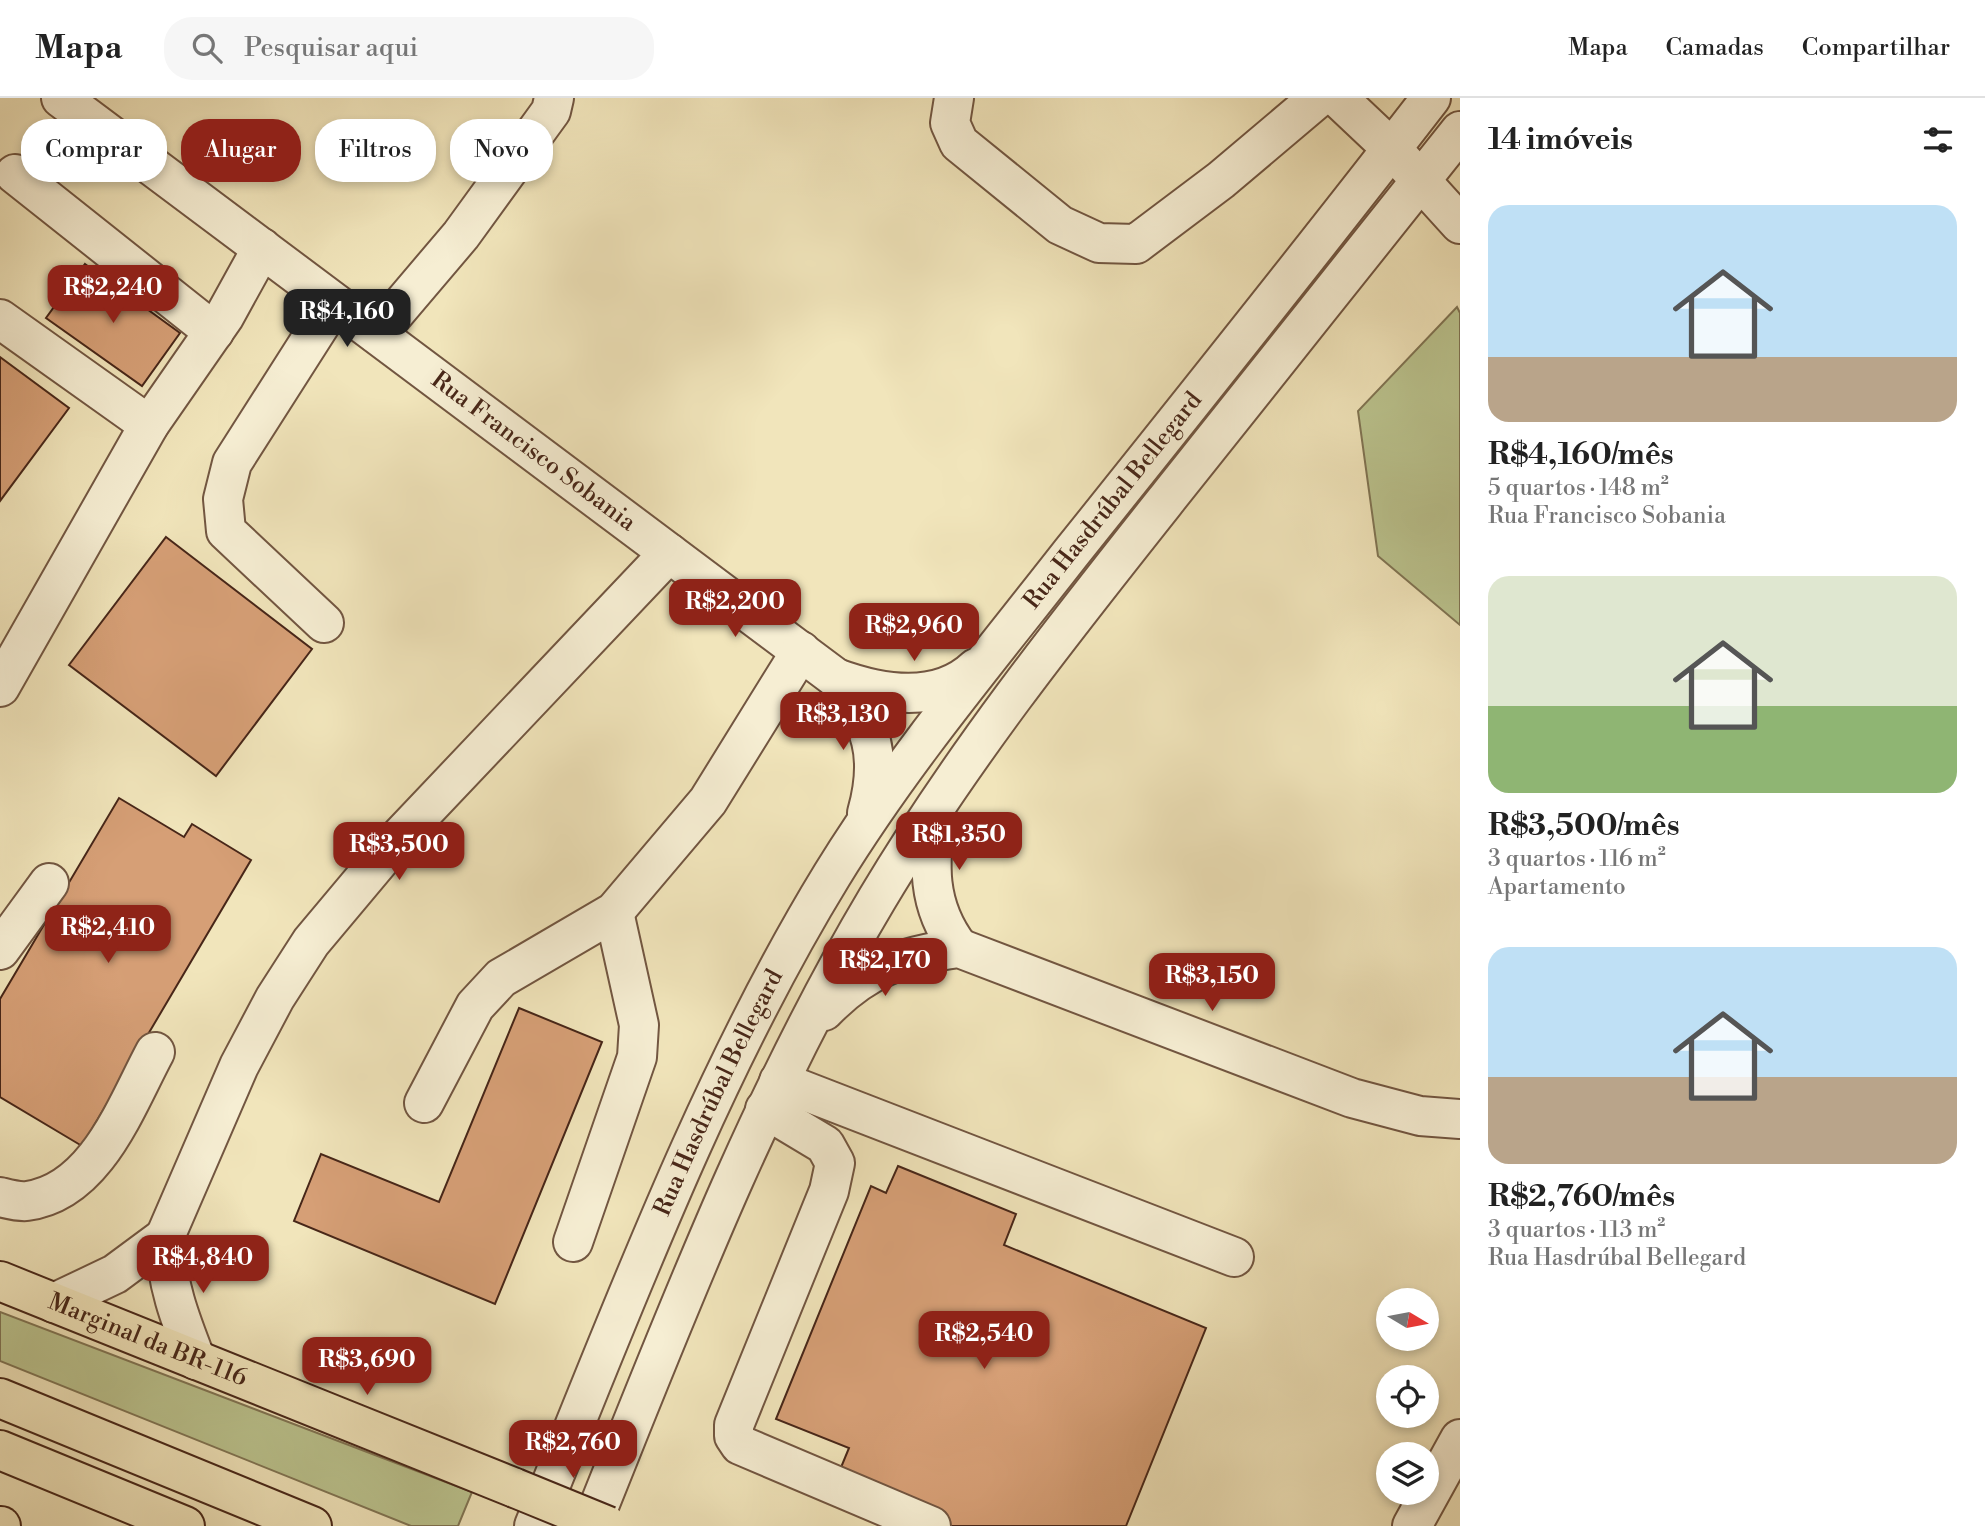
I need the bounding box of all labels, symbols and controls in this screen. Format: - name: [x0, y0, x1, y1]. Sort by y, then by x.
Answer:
- search box: [164, 17, 654, 80]
- text: Mapa: [35, 28, 122, 69]
- icon: search: [188, 29, 226, 67]
- text: Pesquisar aqui: [244, 32, 418, 64]
- text: Mapa: [1568, 33, 1628, 63]
- text: Camadas: [1666, 33, 1764, 63]
- text: Compartilhar: [1802, 33, 1950, 63]
- chip: Comprar: [21, 119, 167, 182]
- chip: Alugar: [181, 119, 301, 182]
- chip: Filtros: [315, 119, 436, 182]
- chip: Novo: [450, 119, 553, 182]
- text: 14 imóveis: [1488, 121, 1633, 159]
- icon: filters: [1919, 121, 1957, 159]
- icon: home: [1660, 251, 1786, 377]
- pin: R$2,240: [48, 266, 178, 325]
- text: R$2,240: [64, 274, 162, 302]
- pin: R$4,160: [282, 289, 412, 349]
- text: R$4,160: [300, 298, 394, 326]
- street label: Rua Francisco Sobania: [425, 365, 642, 538]
- street label: Rua Hasdrúbal Bellegard: [1017, 386, 1209, 615]
- text: R$4,160/mês: [1488, 436, 1674, 474]
- text: 5 quartos · 148 m²: [1488, 474, 1669, 502]
- text: Rua Francisco Sobania: [1488, 502, 1726, 530]
- pin: R$2,200: [670, 580, 800, 639]
- text: R$2,200: [685, 588, 785, 616]
- pin: R$2,960: [849, 603, 979, 663]
- text: R$2,960: [865, 612, 963, 640]
- icon: home: [1660, 622, 1786, 748]
- pin: R$3,130: [778, 692, 908, 752]
- text: R$3,130: [796, 701, 890, 729]
- text: R$3,500/mês: [1488, 807, 1680, 845]
- pin: R$1,350: [894, 812, 1024, 872]
- text: R$1,350: [912, 821, 1006, 849]
- pin: R$3,500: [334, 822, 464, 882]
- text: R$3,500: [349, 831, 449, 859]
- text: 3 quartos · 116 m²: [1488, 845, 1666, 873]
- text: Apartamento: [1488, 873, 1626, 901]
- pin: R$2,410: [43, 906, 173, 965]
- text: R$2,410: [61, 914, 155, 942]
- pin: R$2,170: [820, 939, 950, 998]
- text: R$2,170: [839, 947, 931, 975]
- pin: R$3,150: [1147, 954, 1277, 1013]
- text: R$3,150: [1165, 962, 1259, 990]
- street label: Rua Hasdrúbal Bellegard: [648, 964, 790, 1221]
- icon: home: [1660, 993, 1786, 1119]
- text: R$2,760/mês: [1488, 1178, 1675, 1216]
- text: 3 quartos · 113 m²: [1488, 1216, 1665, 1244]
- pin: R$4,840: [138, 1236, 268, 1295]
- text: R$4,840: [153, 1244, 253, 1272]
- text: Rua Hasdrúbal Bellegard: [1488, 1244, 1746, 1272]
- street label: Marginal da BR-116: [44, 1287, 251, 1394]
- north arrow: [1376, 1288, 1438, 1351]
- map controls: [1376, 1288, 1439, 1505]
- pin: R$2,540: [919, 1312, 1049, 1371]
- text: R$2,540: [935, 1320, 1033, 1348]
- pin: R$3,690: [302, 1338, 432, 1397]
- text: R$3,690: [318, 1346, 416, 1374]
- button: locate: [1376, 1365, 1439, 1428]
- pin: R$2,760: [508, 1420, 638, 1480]
- text: R$2,760: [525, 1429, 621, 1457]
- button: layers: [1376, 1442, 1439, 1505]

